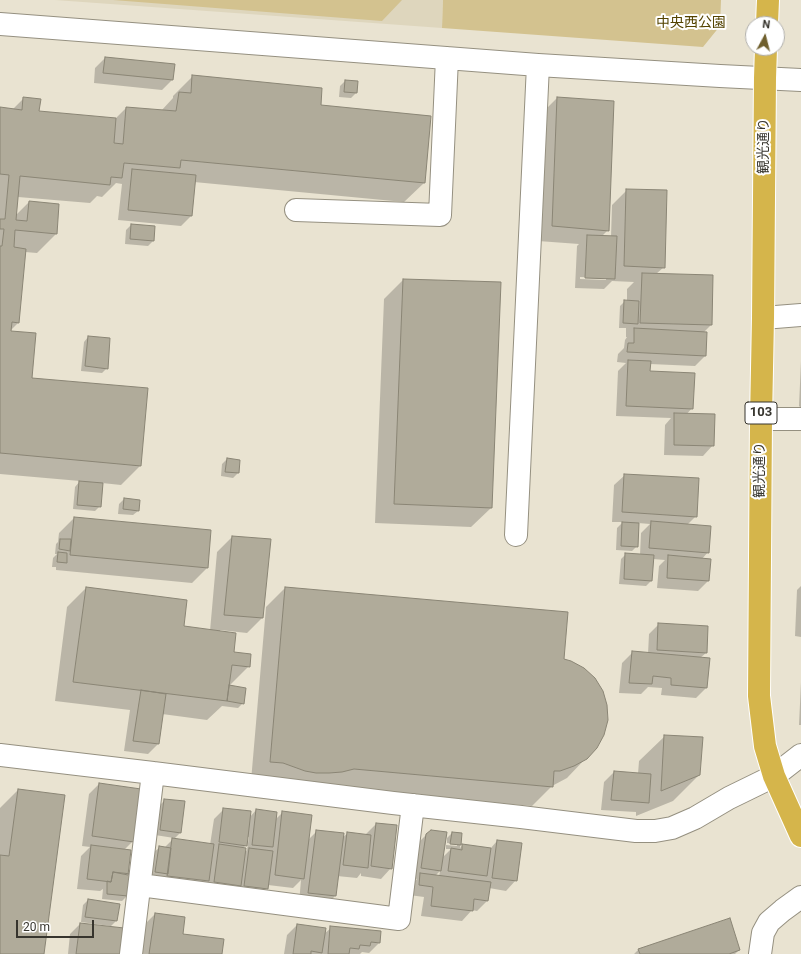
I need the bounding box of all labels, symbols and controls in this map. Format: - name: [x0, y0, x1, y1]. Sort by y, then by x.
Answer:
- park label: 中央西公園: [656, 15, 726, 31]
- north arrow: [745, 16, 785, 56]
- text: N: [762, 18, 771, 32]
- street label: 観光通り: [756, 118, 772, 174]
- road number: 103: [745, 402, 777, 424]
- street label: 観光通り: [752, 442, 768, 498]
- scale bar: [18, 912, 96, 938]
- text: 20 m: [23, 920, 50, 934]

